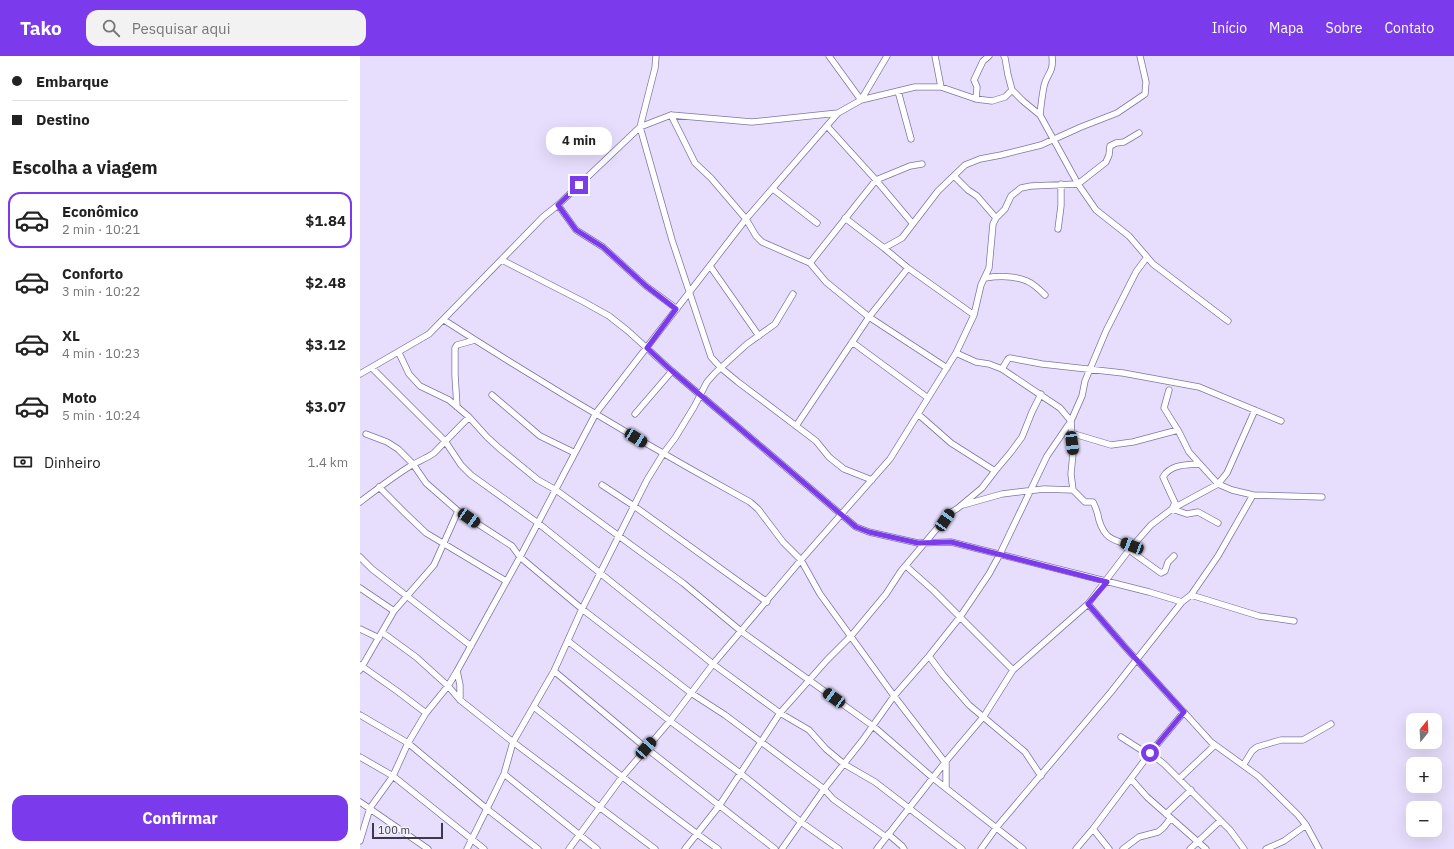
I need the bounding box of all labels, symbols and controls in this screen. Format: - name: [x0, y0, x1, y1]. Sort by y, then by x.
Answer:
- search box: [86, 10, 366, 46]
- text: Tako: [20, 16, 62, 40]
- icon: search: [100, 17, 122, 39]
- text: Pesquisar aqui: [132, 19, 230, 38]
- text: Início: [1212, 19, 1247, 37]
- text: Mapa: [1269, 19, 1304, 37]
- text: Sobre: [1326, 19, 1362, 37]
- text: Contato: [1384, 19, 1434, 37]
- text: Embarque: [36, 72, 109, 91]
- text: Destino: [36, 110, 90, 129]
- callout: 4 min: [546, 127, 612, 155]
- text: 4 min: [562, 132, 596, 149]
- text: Escolha a viagem: [12, 156, 158, 179]
- route end: [570, 176, 588, 194]
- icon: car: [14, 202, 50, 238]
- text: Econômico: [62, 202, 138, 221]
- text: $1.84: [305, 211, 346, 230]
- text: 2 min · 10:21: [62, 221, 140, 238]
- icon: car: [14, 264, 50, 300]
- text: Conforto: [62, 264, 123, 283]
- text: $2.48: [305, 273, 346, 292]
- text: 3 min · 10:22: [62, 283, 140, 300]
- icon: car: [14, 326, 50, 362]
- text: XL: [62, 326, 80, 345]
- text: $3.12: [305, 335, 346, 354]
- text: 4 min · 10:23: [62, 345, 140, 362]
- icon: car: [14, 388, 50, 424]
- text: Moto: [62, 388, 97, 407]
- text: $3.07: [305, 397, 346, 416]
- text: 5 min · 10:24: [62, 407, 140, 424]
- car: [623, 427, 649, 449]
- car: [1065, 430, 1079, 456]
- icon: cash: [12, 451, 34, 473]
- text: Dinheiro: [44, 453, 101, 472]
- text: 1.4 km: [308, 454, 348, 471]
- car: [456, 506, 482, 530]
- car: [933, 507, 957, 533]
- car: [1119, 536, 1145, 556]
- car: [821, 686, 847, 710]
- north arrow: [1406, 713, 1442, 749]
- map controls: [1406, 713, 1442, 837]
- car: [634, 735, 658, 761]
- route start: [1141, 744, 1159, 762]
- button: +: [1406, 757, 1442, 793]
- button: Confirmar: [12, 795, 348, 841]
- button: −: [1406, 801, 1442, 837]
- scale bar: [372, 821, 443, 840]
- text: 100 m: [378, 823, 410, 837]

